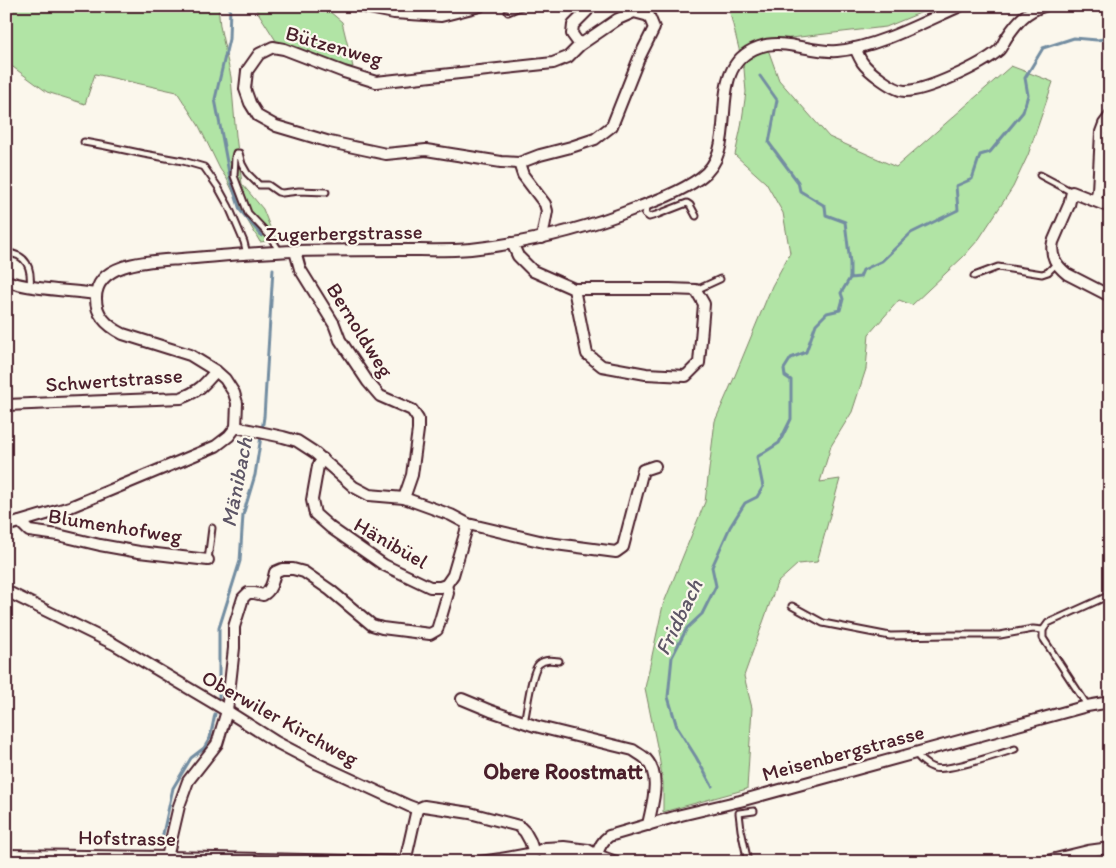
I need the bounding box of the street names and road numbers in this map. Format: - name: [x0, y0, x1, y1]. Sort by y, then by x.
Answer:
- street label: Bützenweg: [283, 20, 386, 71]
- street label: Zugerbergstrasse: [265, 219, 423, 246]
- street label: Bernoldweg: [322, 278, 399, 382]
- street label: Schwertstrasse: [45, 362, 183, 397]
- street label: Blumenhofweg: [47, 503, 184, 548]
- street label: Hänibüel: [350, 511, 433, 574]
- street label: Oberwiler Kirchweg: [198, 664, 363, 771]
- street label: Meisenbergstrasse: [759, 719, 927, 786]
- street label: Hofstrasse: [78, 824, 176, 851]

